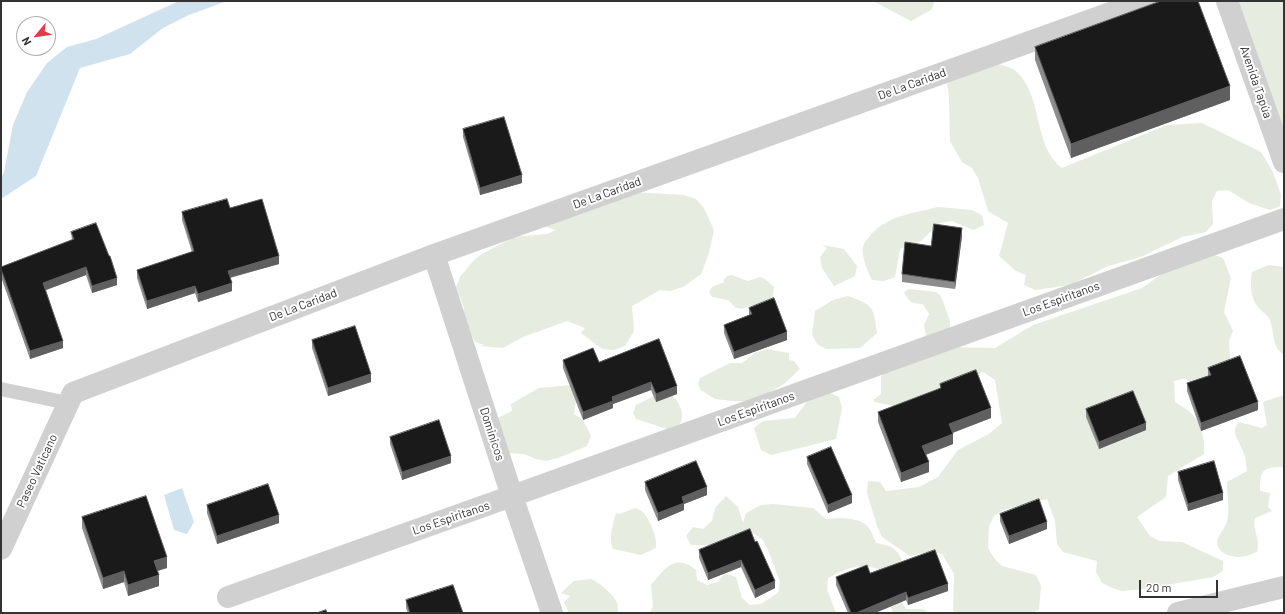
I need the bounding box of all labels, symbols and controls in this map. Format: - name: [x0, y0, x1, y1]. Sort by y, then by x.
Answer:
- north arrow: [16, 16, 56, 56]
- text: N: [18, 35, 33, 48]
- street label: Avenida Tapúa: [1237, 44, 1275, 120]
- street label: De La Caridad: [876, 65, 948, 103]
- street label: De La Caridad: [571, 174, 643, 212]
- street label: Los Espiritanos: [1021, 278, 1101, 320]
- street label: De La Caridad: [267, 285, 339, 325]
- street label: Los Espiritanos: [716, 388, 796, 430]
- street label: Dominicos: [477, 406, 507, 462]
- street label: Paseo Vaticano: [14, 432, 60, 510]
- street label: Los Espiritanos: [410, 498, 492, 538]
- scale bar: [1141, 572, 1220, 598]
- text: 20 m: [1146, 580, 1172, 594]

